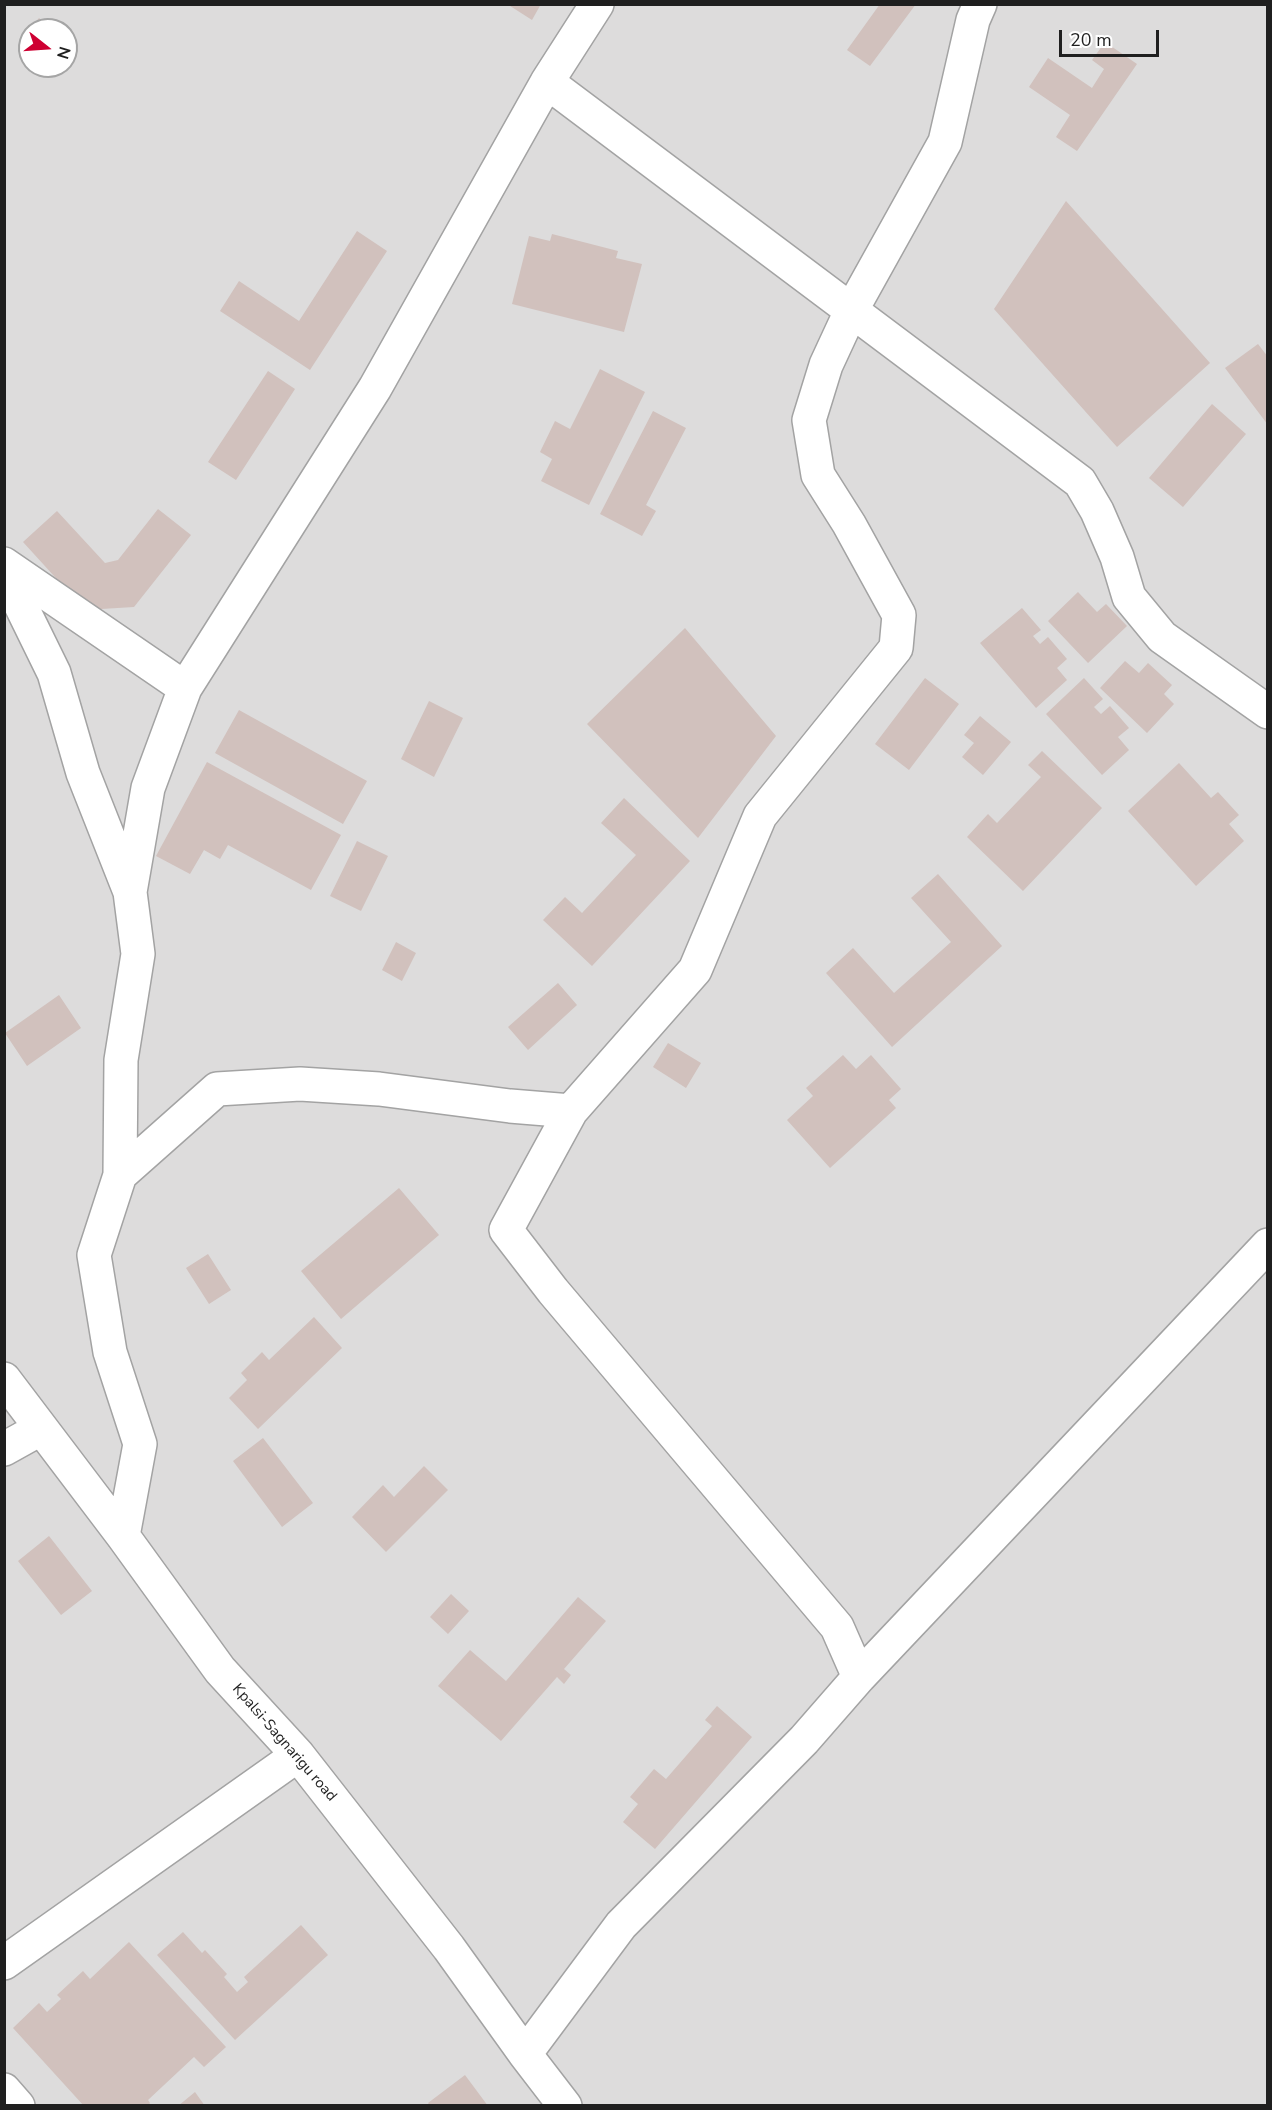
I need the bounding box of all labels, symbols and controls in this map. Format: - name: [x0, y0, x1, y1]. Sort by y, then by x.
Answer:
- north arrow: [18, 18, 78, 78]
- scale bar: [1062, 18, 1162, 56]
- text: 20 m: [1070, 28, 1112, 52]
- text: N: [51, 44, 76, 62]
- street label: Kpalsi-Sagnarigu road: [228, 1681, 340, 1805]

